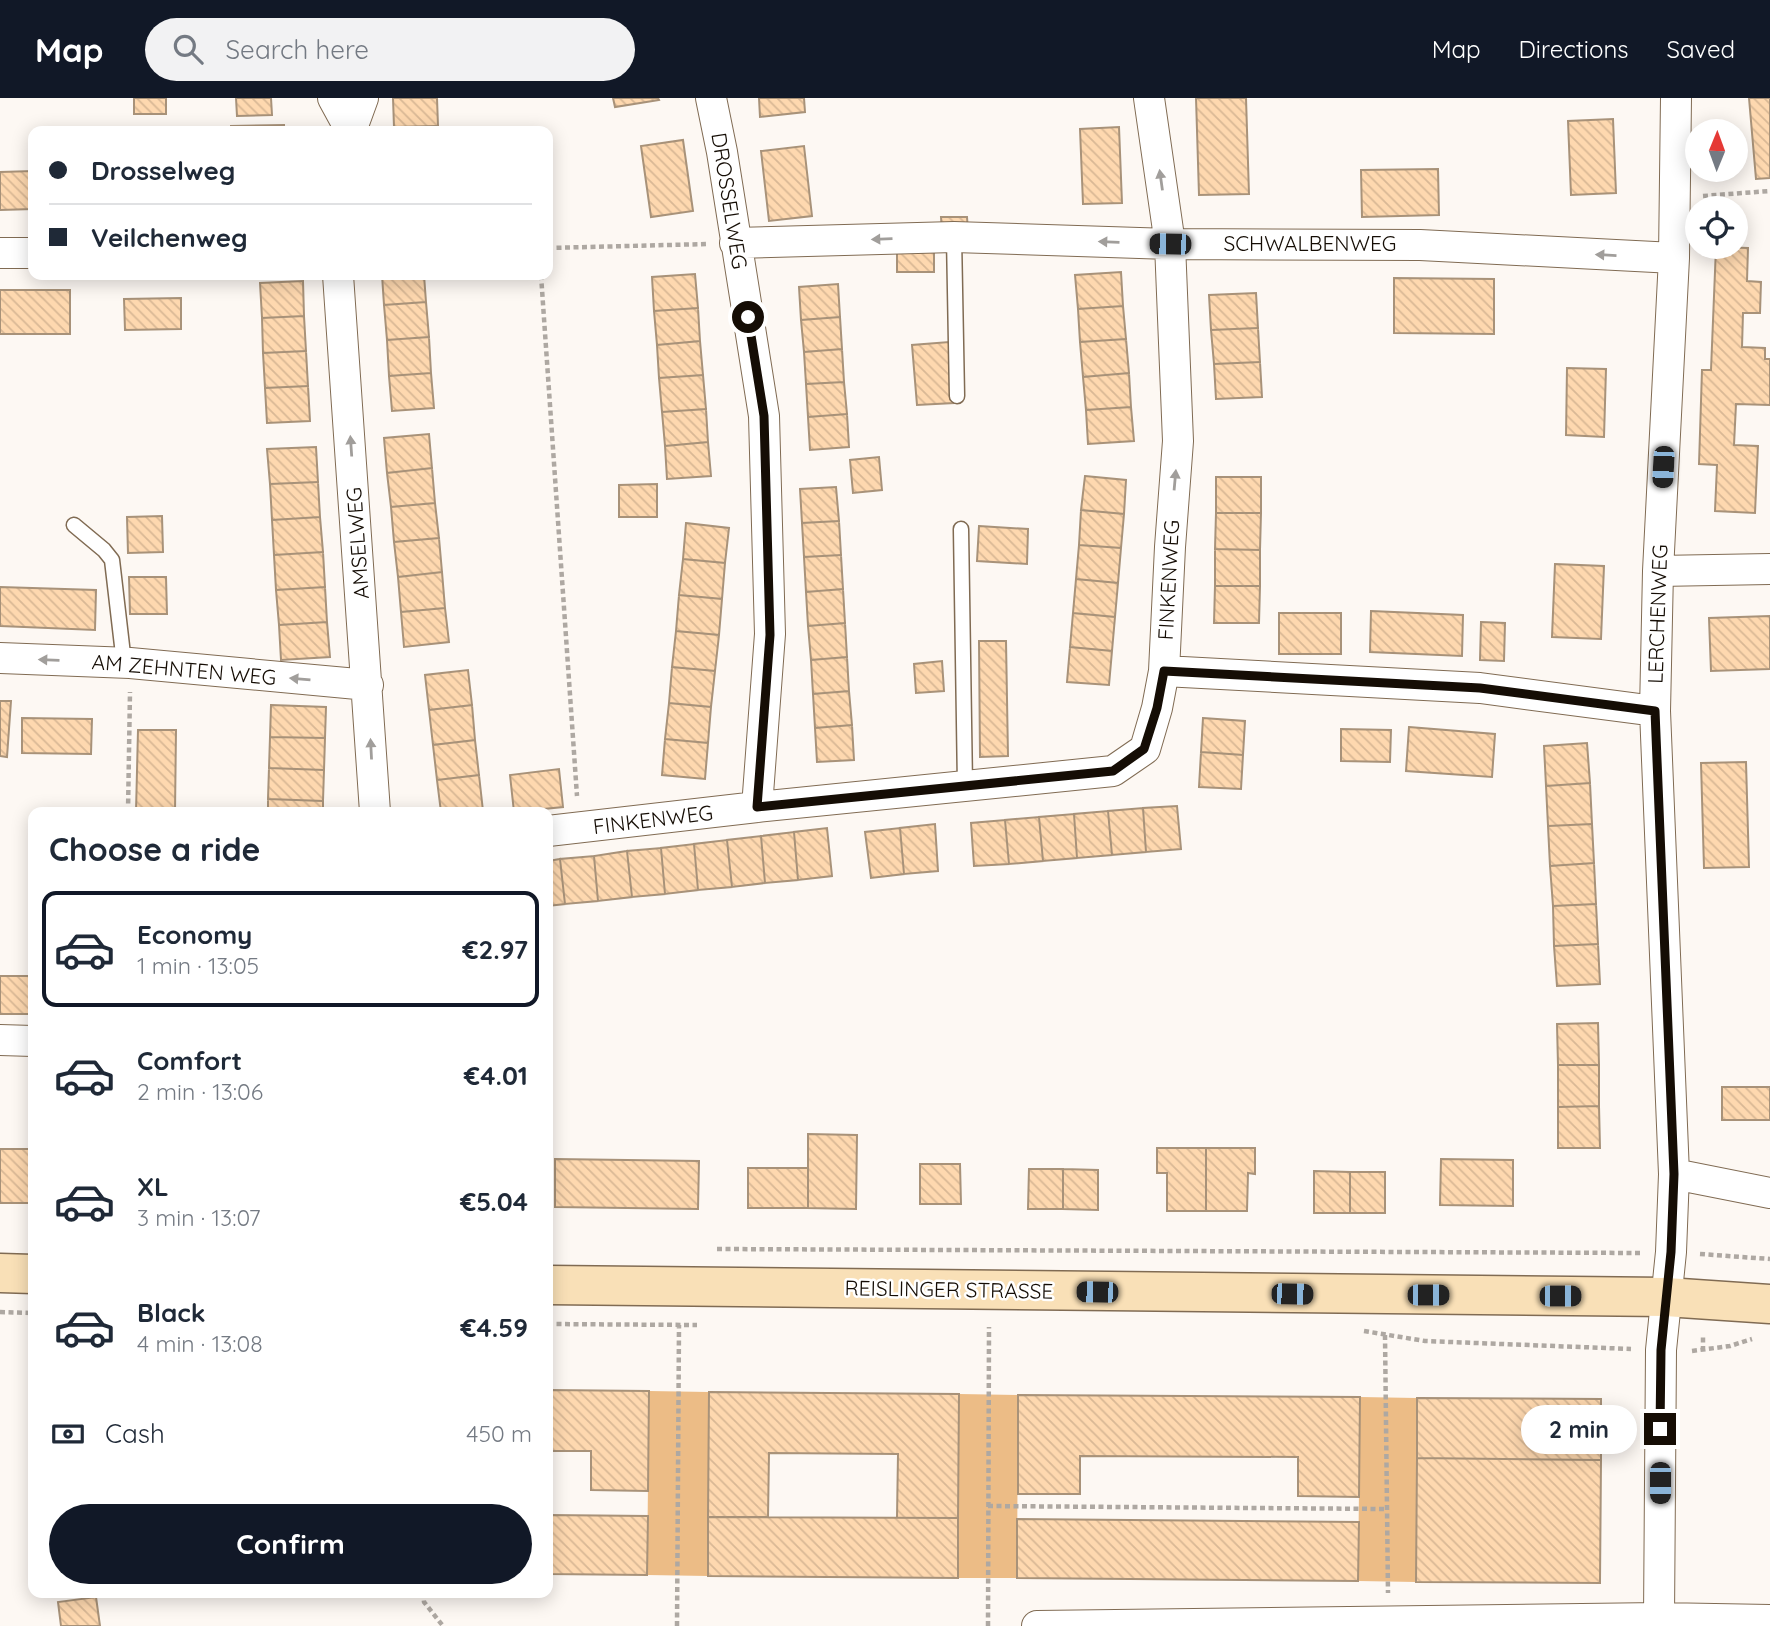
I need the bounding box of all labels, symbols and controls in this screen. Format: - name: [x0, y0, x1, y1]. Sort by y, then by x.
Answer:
- search box: [145, 18, 635, 81]
- text: Map: [35, 29, 103, 70]
- icon: search: [169, 30, 207, 68]
- text: Search here: [225, 33, 369, 66]
- text: Map: [1432, 34, 1481, 64]
- text: Directions: [1519, 34, 1629, 64]
- text: Saved: [1667, 34, 1735, 64]
- north arrow: [1685, 119, 1748, 182]
- map controls: [1685, 119, 1748, 259]
- street label: DROSSELWEG: [706, 131, 754, 271]
- text: Drosselweg: [91, 154, 235, 187]
- one-way arrow: [1155, 169, 1166, 191]
- button: locate: [1685, 196, 1748, 259]
- text: Veilchenweg: [91, 221, 248, 254]
- street label: SCHWALBENWEG: [1224, 230, 1396, 256]
- one-way arrow: [870, 233, 892, 244]
- car: [1149, 233, 1192, 255]
- one-way arrow: [1098, 236, 1120, 247]
- one-way arrow: [1594, 249, 1616, 260]
- route start: [732, 301, 764, 333]
- one-way arrow: [345, 435, 356, 457]
- car: [1652, 445, 1675, 489]
- one-way arrow: [1170, 469, 1181, 491]
- street label: AMSELWEG: [340, 486, 374, 600]
- street label: FINKENWEG: [1152, 519, 1184, 641]
- street label: LERCHENWEG: [1642, 544, 1672, 684]
- street label: AM ZEHNTEN WEG: [91, 648, 277, 690]
- one-way arrow: [37, 655, 59, 666]
- one-way arrow: [289, 673, 311, 684]
- one-way arrow: [365, 737, 376, 759]
- street label: FINKENWEG: [591, 799, 714, 839]
- text: Choose a ride: [49, 829, 261, 869]
- icon: car: [53, 918, 116, 981]
- text: Economy: [137, 918, 252, 951]
- text: €2.97: [462, 933, 528, 966]
- text: 1 min · 13:05: [137, 951, 259, 980]
- icon: car: [53, 1044, 116, 1107]
- text: Comfort: [137, 1044, 242, 1077]
- text: €4.01: [464, 1059, 528, 1092]
- text: 2 min · 13:06: [137, 1077, 263, 1106]
- icon: car: [53, 1170, 116, 1233]
- text: XL: [137, 1170, 169, 1203]
- text: €5.04: [460, 1185, 528, 1218]
- text: 3 min · 13:07: [137, 1203, 261, 1232]
- street label: REISLINGER STRASSE: [844, 1274, 1054, 1304]
- car: [1076, 1281, 1119, 1303]
- car: [1271, 1283, 1314, 1305]
- car: [1408, 1285, 1450, 1306]
- car: [1540, 1286, 1582, 1307]
- icon: car: [53, 1296, 116, 1359]
- text: Black: [137, 1296, 206, 1329]
- text: €4.59: [460, 1311, 528, 1344]
- text: 4 min · 13:08: [137, 1329, 263, 1358]
- callout: 2 min: [1520, 1404, 1636, 1454]
- route end: [1644, 1413, 1676, 1445]
- icon: cash: [49, 1415, 87, 1453]
- text: 2 min: [1549, 1415, 1609, 1444]
- text: Cash: [105, 1417, 165, 1450]
- text: 450 m: [466, 1419, 532, 1448]
- car: [1650, 1462, 1671, 1504]
- button: Confirm: [49, 1504, 532, 1584]

